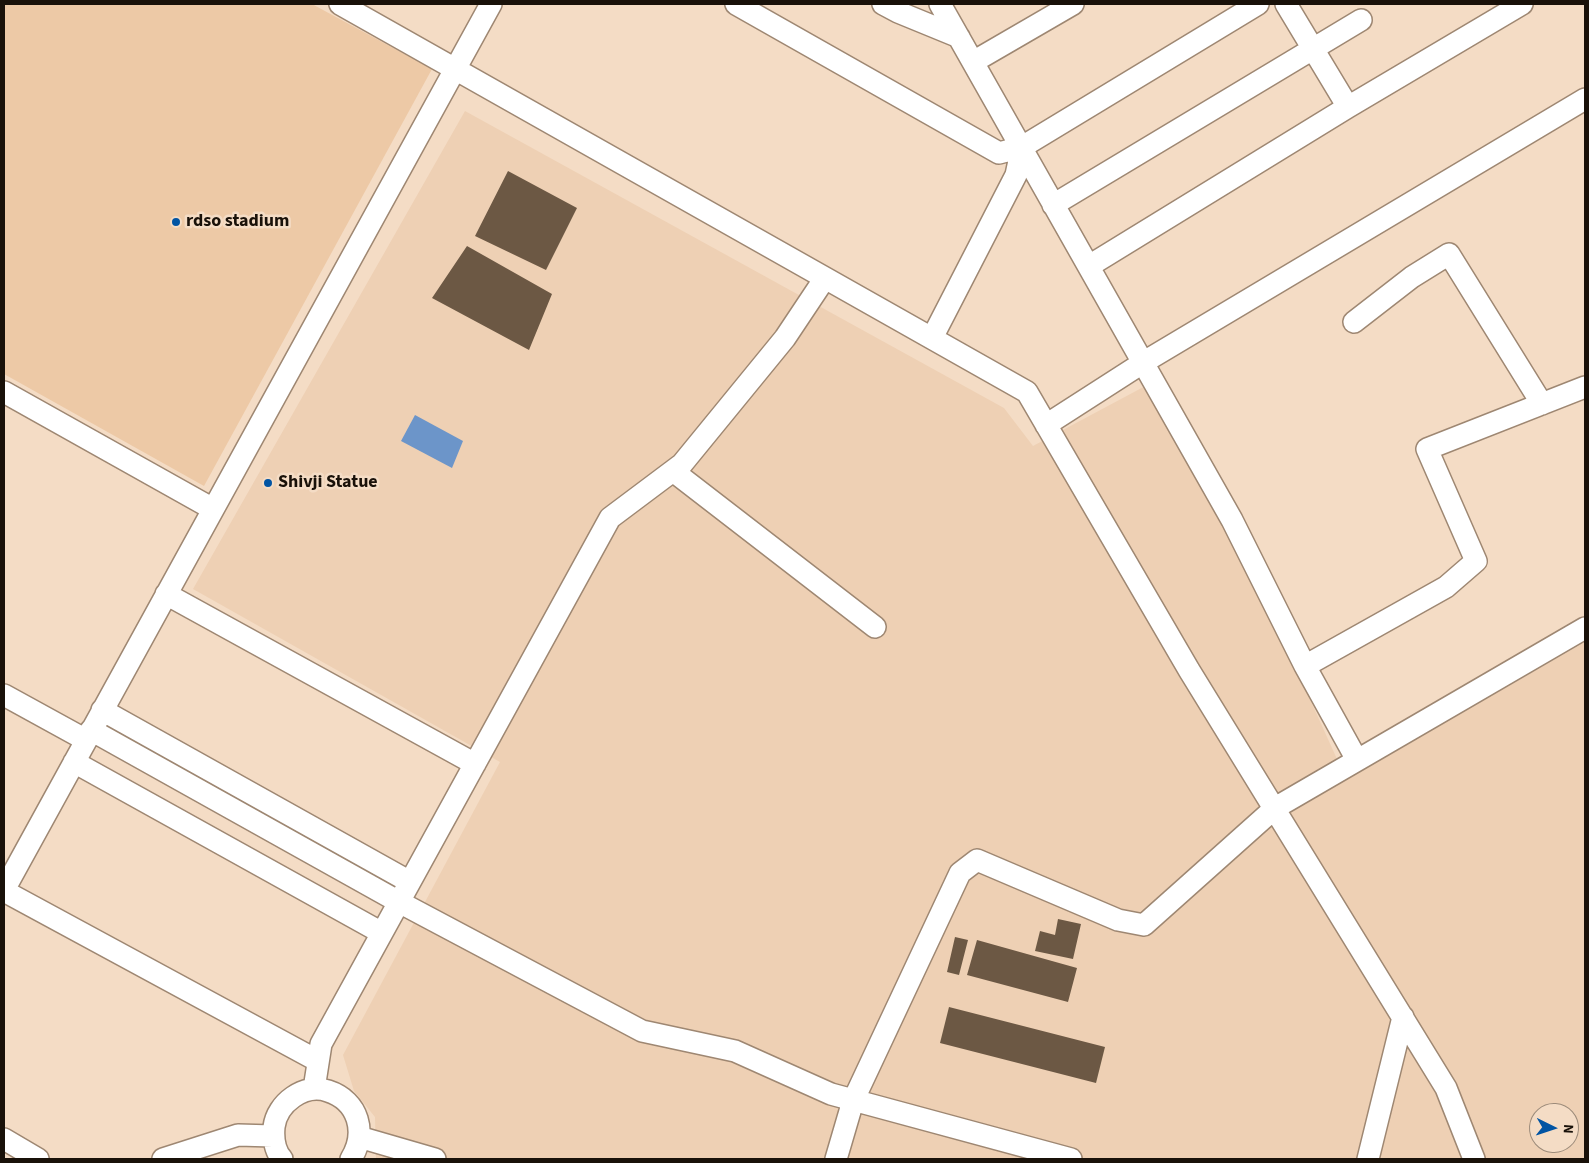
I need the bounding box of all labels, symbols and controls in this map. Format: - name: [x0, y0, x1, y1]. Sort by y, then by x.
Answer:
- place label: rdso stadium: [186, 211, 289, 233]
- marker: rdso stadium: [170, 216, 182, 228]
- place label: Shivji Statue: [278, 472, 378, 494]
- marker: Shivji Statue: [262, 477, 274, 489]
- north arrow: [1529, 1103, 1579, 1153]
- text: N: [1558, 1124, 1578, 1134]

